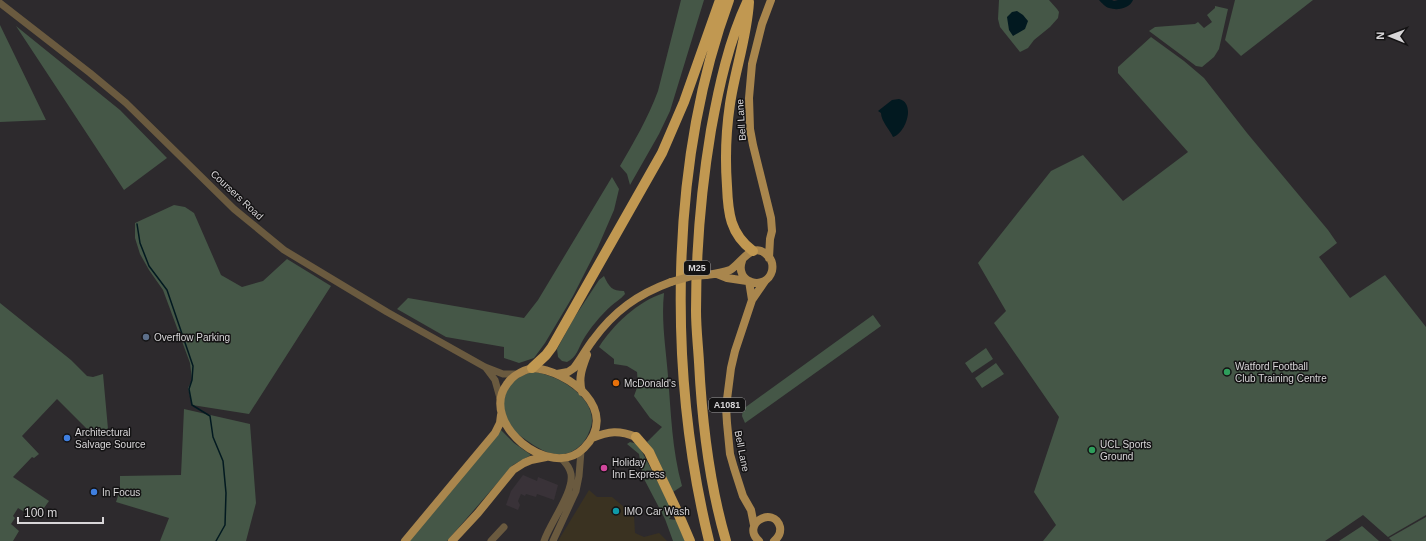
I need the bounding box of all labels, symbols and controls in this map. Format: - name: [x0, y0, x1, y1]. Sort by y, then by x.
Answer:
- north arrow: [1370, 16, 1410, 56]
- text: N: [1374, 32, 1386, 40]
- street label: Bell Lane: [734, 98, 748, 141]
- street label: Coursers Road: [209, 168, 265, 222]
- road number: M25: [684, 261, 710, 275]
- marker: Overflow Parking: [141, 332, 151, 342]
- place label: Overflow Parking: [154, 332, 230, 343]
- place label: Watford Football Club Training Centre: [1235, 361, 1327, 384]
- marker: Watford Football Club Training Centre: [1222, 367, 1232, 377]
- marker: McDonald's: [611, 378, 621, 388]
- place label: McDonald's: [624, 378, 676, 389]
- road number: A1081: [709, 398, 745, 412]
- place label: Architectural Salvage Source: [75, 427, 146, 450]
- street label: Bell Lane: [733, 429, 751, 473]
- marker: Architectural Salvage Source: [62, 433, 72, 443]
- place label: UCL Sports Ground: [1100, 439, 1151, 462]
- marker: UCL Sports Ground: [1087, 445, 1097, 455]
- place label: Holiday Inn Express: [612, 457, 665, 480]
- marker: Holiday Inn Express: [599, 463, 609, 473]
- marker: In Focus: [89, 487, 99, 497]
- place label: In Focus: [102, 487, 140, 498]
- scale bar: [18, 499, 103, 525]
- text: 100 m: [24, 506, 57, 520]
- marker: IMO Car Wash: [611, 506, 621, 516]
- place label: IMO Car Wash: [624, 506, 690, 517]

